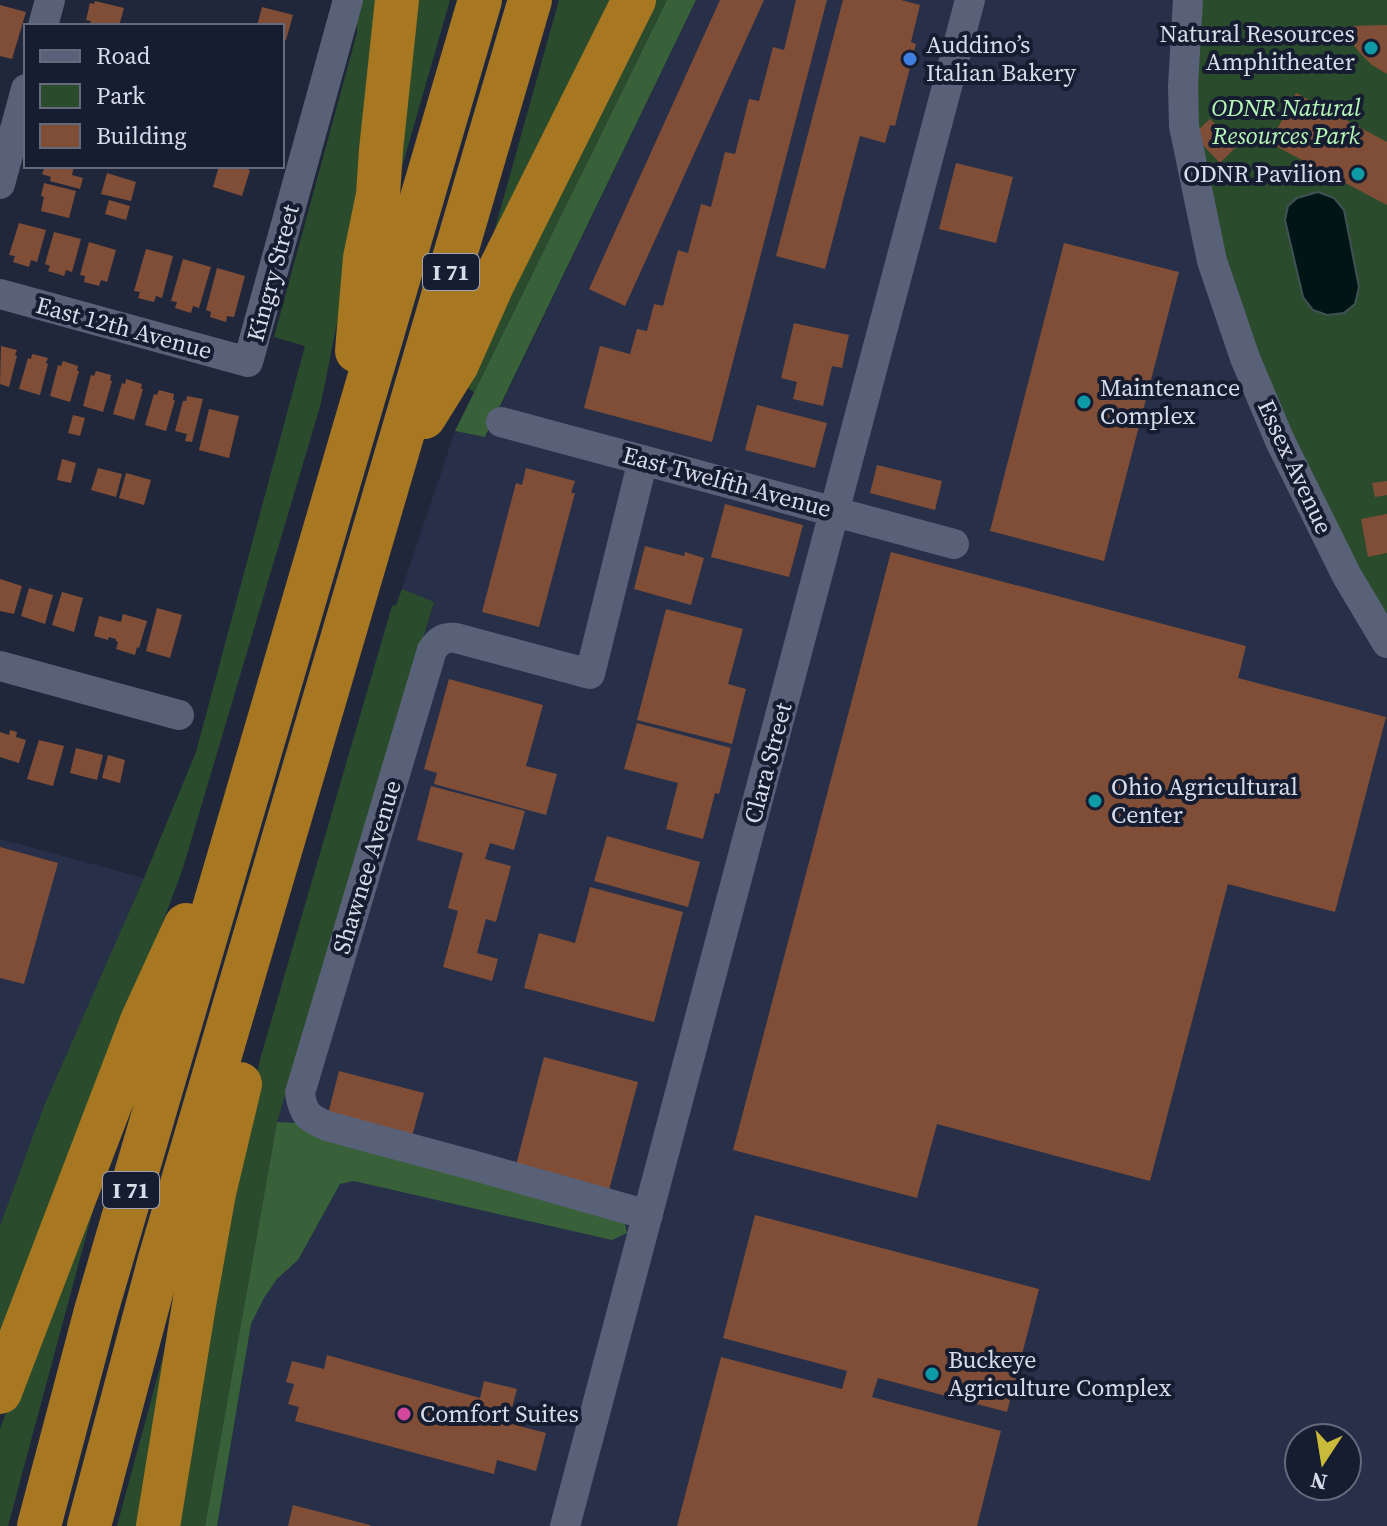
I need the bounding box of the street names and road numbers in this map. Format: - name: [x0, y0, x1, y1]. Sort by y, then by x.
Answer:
- street label: Kingry Street: [238, 201, 307, 345]
- road number: I 71: [423, 254, 479, 290]
- street label: East 12th Avenue: [32, 288, 216, 367]
- street label: Essex Avenue: [1250, 394, 1341, 539]
- street label: East Twelfth Avenue: [619, 438, 835, 525]
- street label: Clara Street: [736, 699, 800, 827]
- street label: Shawnee Avenue: [324, 776, 409, 958]
- road number: I 71: [103, 1172, 159, 1208]

